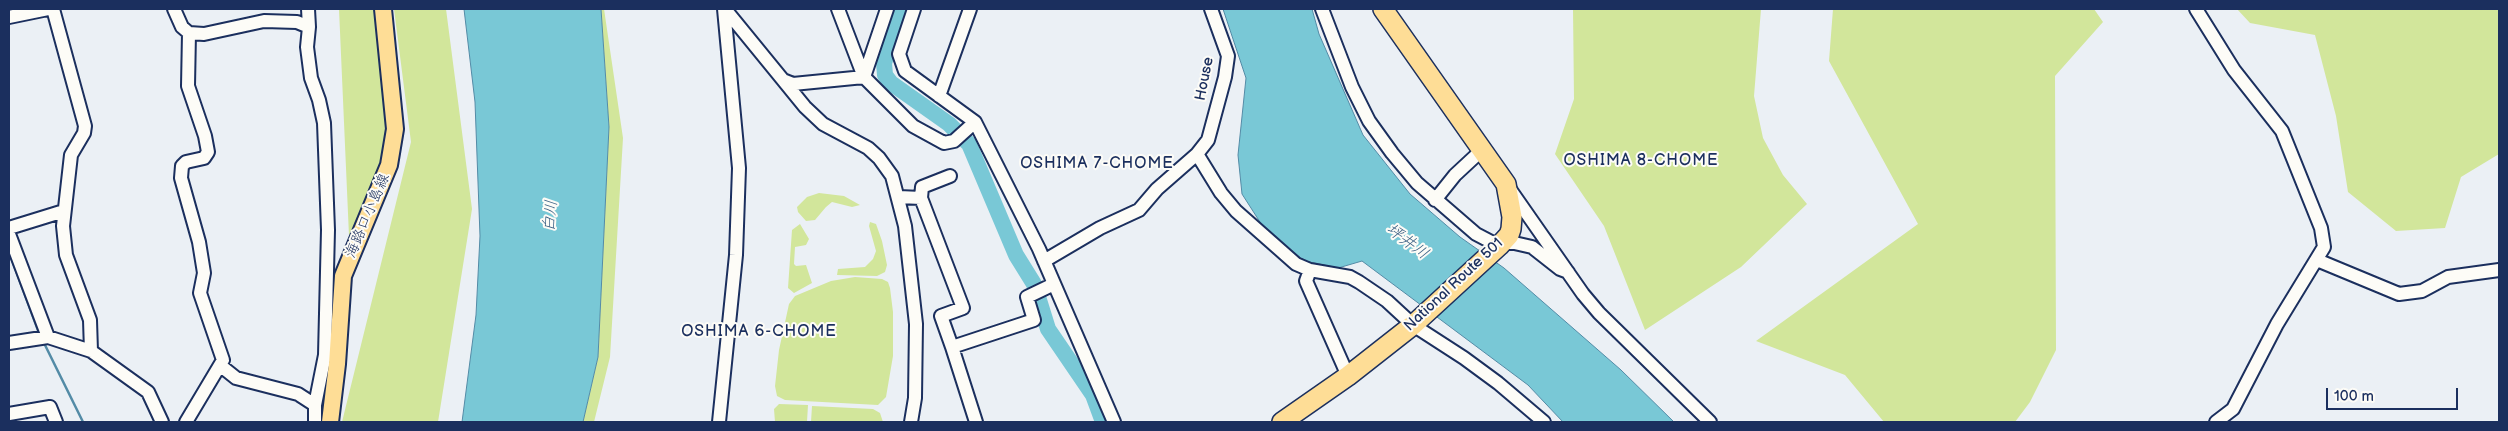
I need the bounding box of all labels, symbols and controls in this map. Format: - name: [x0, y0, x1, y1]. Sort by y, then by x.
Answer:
- street label: House: [1192, 56, 1218, 102]
- district label: OSHIMA 8-CHOME: [1562, 151, 1720, 171]
- district label: OSHIMA 7-CHOME: [1018, 154, 1176, 174]
- street label: 海路口小島線: [342, 171, 394, 261]
- water label: 白川: [540, 199, 562, 233]
- water label: 坪井川: [1382, 220, 1432, 264]
- street label: National Route 501: [1401, 235, 1507, 335]
- district label: OSHIMA 6-CHOME: [679, 322, 839, 342]
- scale bar: [2328, 378, 2460, 410]
- text: 100 m: [2334, 387, 2374, 406]

